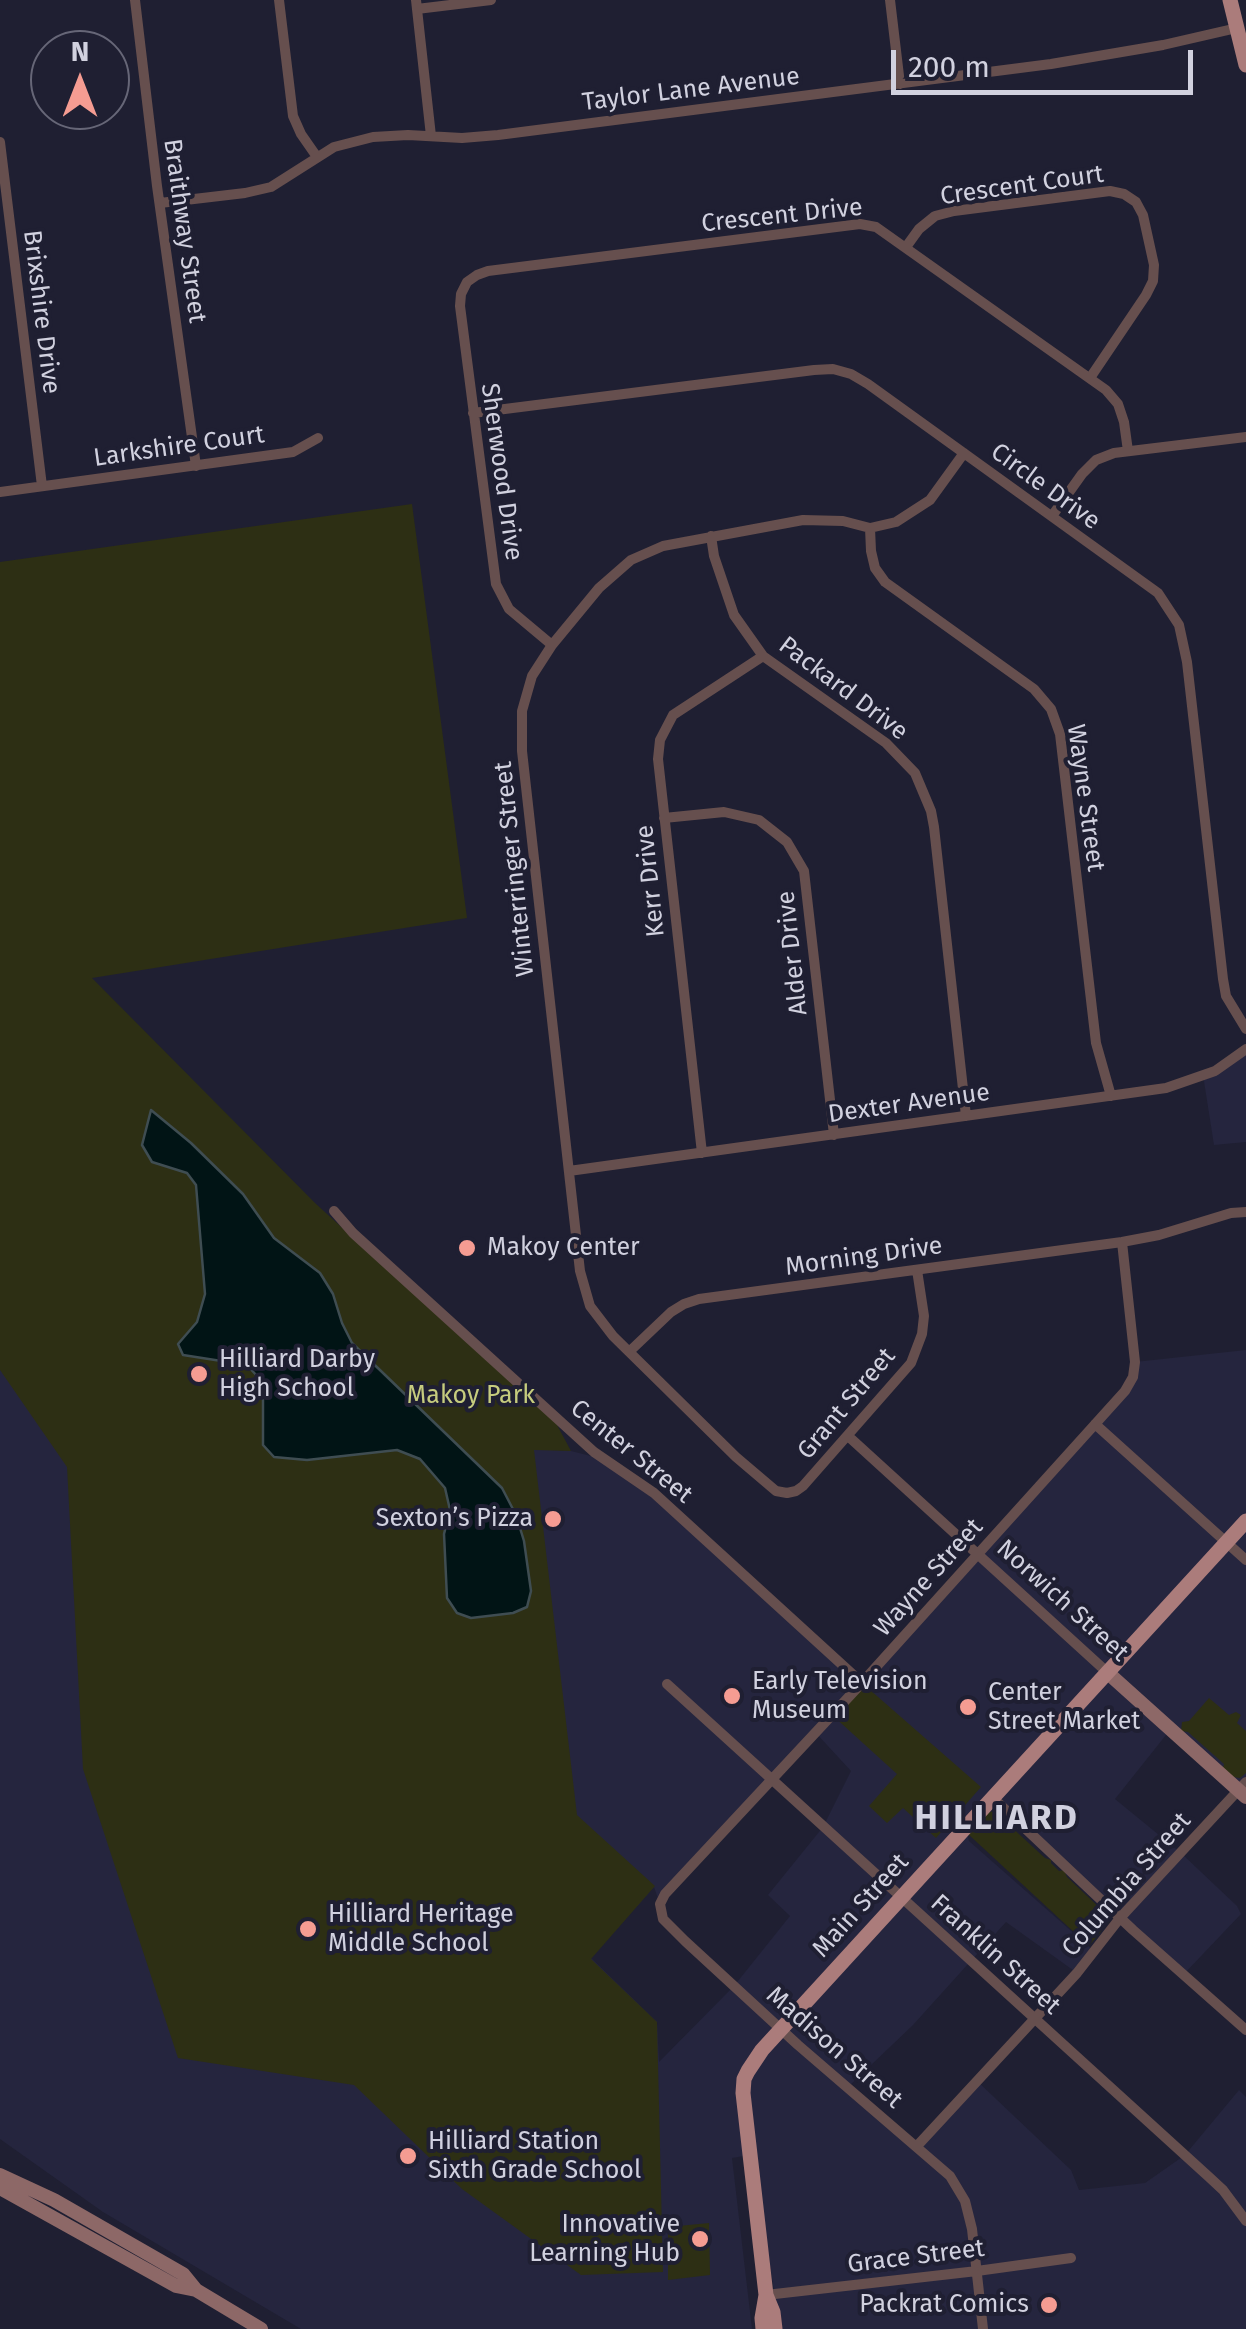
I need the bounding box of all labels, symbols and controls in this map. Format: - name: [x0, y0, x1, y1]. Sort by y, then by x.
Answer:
- north arrow: [30, 30, 130, 130]
- scale bar: [896, 30, 1198, 92]
- text: N: [71, 35, 89, 68]
- text: 200 m: [908, 49, 990, 85]
- street label: Taylor Lane Avenue: [581, 62, 801, 118]
- street label: Braithway Street: [156, 137, 212, 325]
- street label: Crescent Court: [938, 160, 1106, 212]
- street label: Crescent Drive: [700, 193, 864, 239]
- street label: Brixshire Drive: [16, 228, 66, 396]
- street label: Sherwood Drive: [474, 381, 528, 563]
- street label: Larkshire Court: [92, 420, 266, 474]
- street label: Circle Drive: [984, 437, 1106, 537]
- street label: Packard Drive: [773, 631, 913, 747]
- street label: Wayne Street: [1060, 723, 1110, 873]
- street label: Winterringer Street: [489, 760, 541, 978]
- street label: Kerr Drive: [630, 823, 672, 939]
- street label: Alder Drive: [772, 889, 814, 1017]
- street label: Dexter Avenue: [826, 1078, 992, 1130]
- street label: Morning Drive: [784, 1231, 944, 1283]
- place label: Makoy Center: [487, 1233, 640, 1263]
- marker: Makoy Center: [456, 1237, 478, 1259]
- street label: Grant Street: [792, 1342, 902, 1466]
- place label: Hilliard Darby High School: [219, 1345, 375, 1404]
- marker: Hilliard Darby High School: [188, 1363, 210, 1385]
- park label: Makoy Park: [407, 1381, 535, 1411]
- street label: Center Street: [564, 1394, 698, 1510]
- place label: Sexton’s Pizza: [376, 1504, 533, 1534]
- marker: Sexton’s Pizza: [542, 1508, 564, 1530]
- street label: Wayne Street: [868, 1513, 990, 1643]
- street label: Norwich Street: [990, 1534, 1134, 1668]
- place label: Early Television Museum: [752, 1667, 928, 1726]
- place label: Center Street Market: [988, 1678, 1140, 1737]
- marker: Early Television Museum: [721, 1685, 743, 1707]
- marker: Center Street Market: [957, 1696, 979, 1718]
- district label: HILLIARD: [915, 1798, 1079, 1840]
- street label: Columbia Street: [1056, 1807, 1198, 1963]
- street label: Main Street: [807, 1848, 915, 1964]
- street label: Franklin Street: [924, 1889, 1066, 2021]
- place label: Hilliard Heritage Middle School: [328, 1900, 514, 1959]
- marker: Hilliard Heritage Middle School: [297, 1918, 319, 1940]
- street label: Madison Street: [760, 1981, 908, 2115]
- place label: Hilliard Station Sixth Grade School: [428, 2127, 641, 2186]
- marker: Hilliard Station Sixth Grade School: [397, 2145, 419, 2167]
- place label: Innovative Learning Hub: [529, 2210, 680, 2269]
- marker: Innovative Learning Hub: [689, 2228, 711, 2250]
- street label: Grace Street: [846, 2234, 986, 2280]
- place label: Packrat Comics: [859, 2290, 1029, 2320]
- marker: Packrat Comics: [1038, 2294, 1060, 2316]

